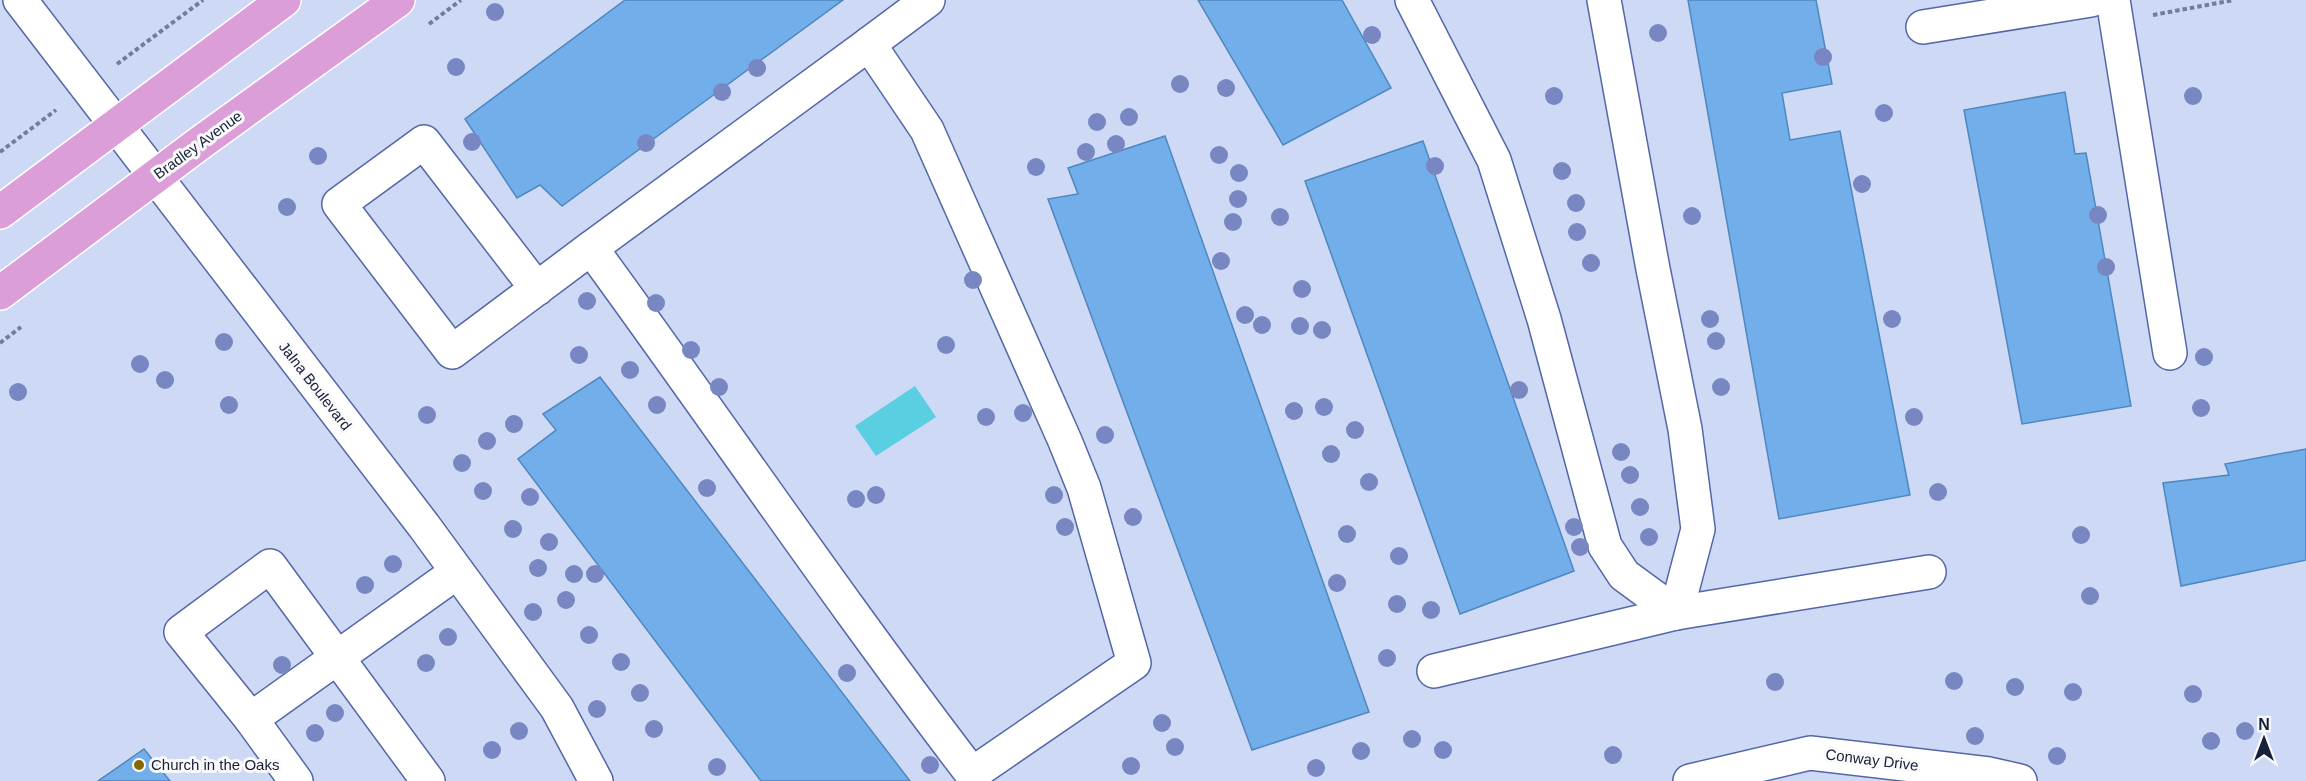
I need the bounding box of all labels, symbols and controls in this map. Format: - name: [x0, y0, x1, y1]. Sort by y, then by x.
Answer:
- street label: Bradley Avenue: [150, 107, 245, 182]
- street label: Jalna Boulevard: [276, 338, 355, 433]
- north arrow: [2234, 709, 2294, 769]
- text: N: [2258, 716, 2270, 733]
- street label: Conway Drive: [1825, 745, 1919, 774]
- place label: Church in the Oaks: [151, 756, 279, 773]
- marker: Church in the Oaks: [132, 758, 146, 772]

